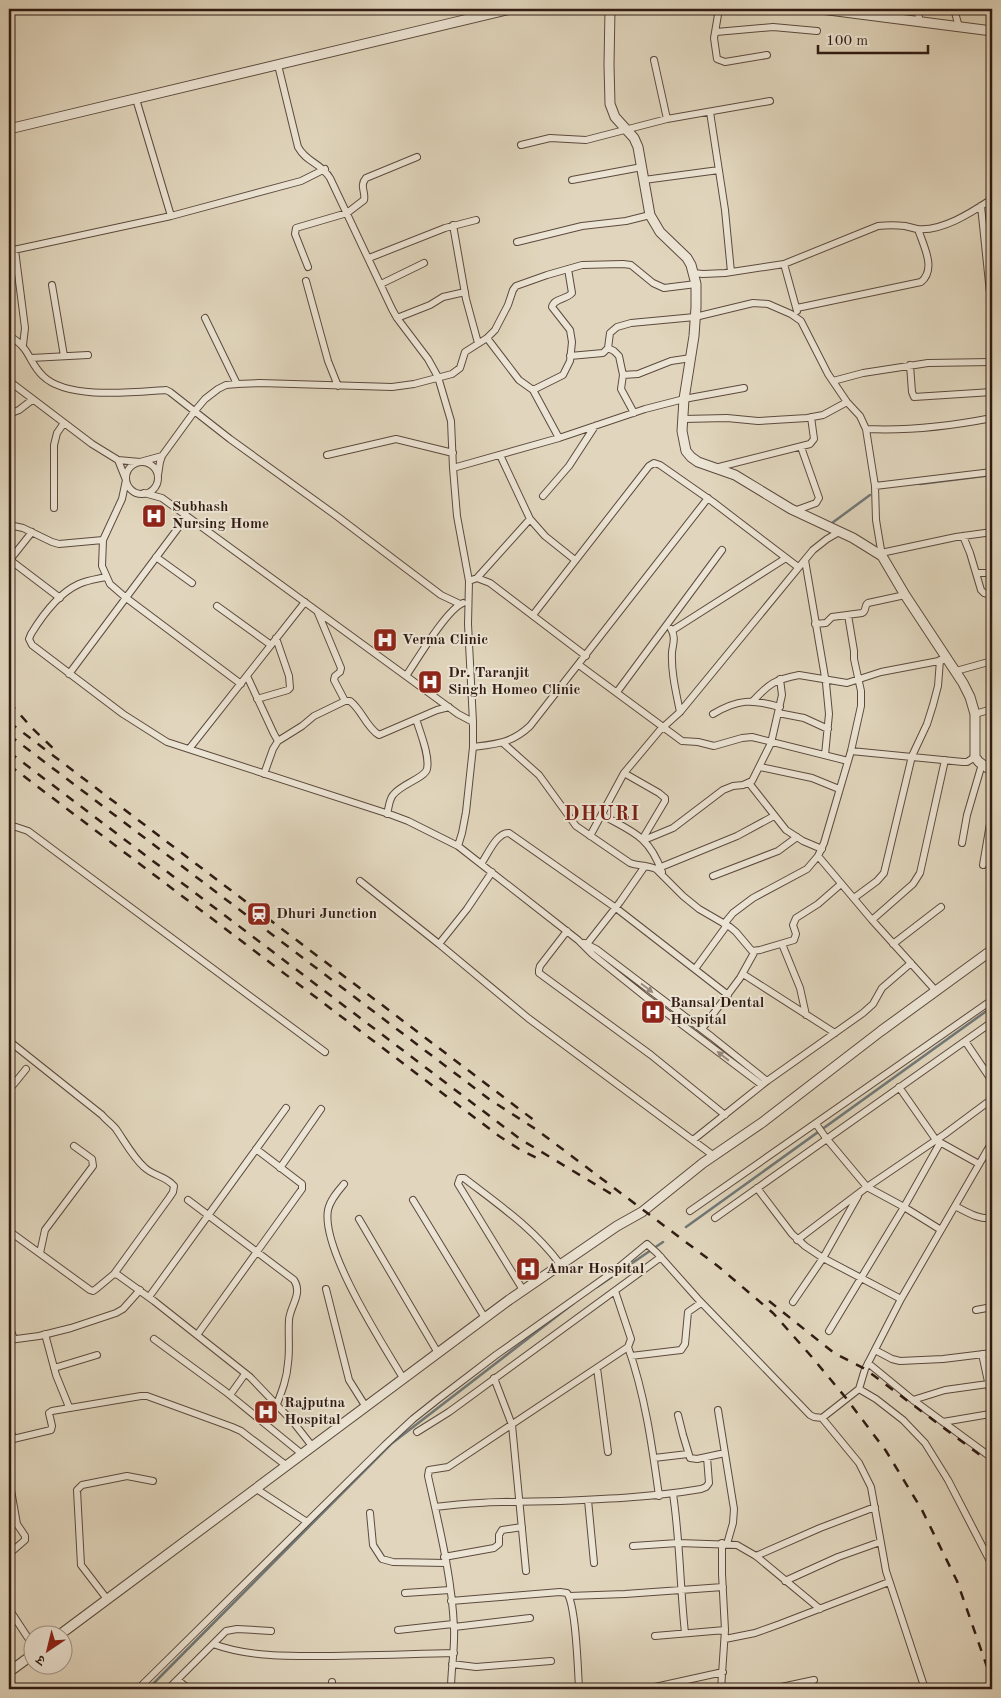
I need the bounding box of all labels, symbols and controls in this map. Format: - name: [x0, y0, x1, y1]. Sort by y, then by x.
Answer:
- scale bar: [818, 22, 928, 54]
- text: 100 m: [826, 34, 868, 49]
- place label: Subhash Nursing Home: [172, 500, 269, 532]
- hospital icon: Subhash Nursing Home: [141, 503, 167, 529]
- hospital icon: Verma Clinic: [372, 627, 398, 653]
- place label: Verma Clinic: [402, 633, 488, 648]
- place label: Dr. Taranjit Singh Homeo Clinic: [448, 666, 581, 698]
- hospital icon: Dr. Taranjit Singh Homeo Clinic: [417, 669, 443, 695]
- district label: DHURI: [564, 805, 640, 825]
- station icon: Dhuri Junction: [246, 901, 272, 927]
- place label: Dhuri Junction: [276, 907, 377, 922]
- one-way arrow: [640, 983, 654, 993]
- place label: Bansal Dental Hospital: [670, 996, 765, 1028]
- hospital icon: Bansal Dental Hospital: [640, 999, 666, 1025]
- one-way arrow: [717, 1050, 730, 1061]
- hospital icon: Amar Hospital: [515, 1256, 541, 1282]
- place label: Amar Hospital: [546, 1262, 645, 1277]
- place label: Rajputna Hospital: [284, 1396, 346, 1428]
- hospital icon: Rajputna Hospital: [253, 1399, 279, 1425]
- north arrow: [22, 1626, 72, 1676]
- text: उ: [33, 1652, 49, 1668]

